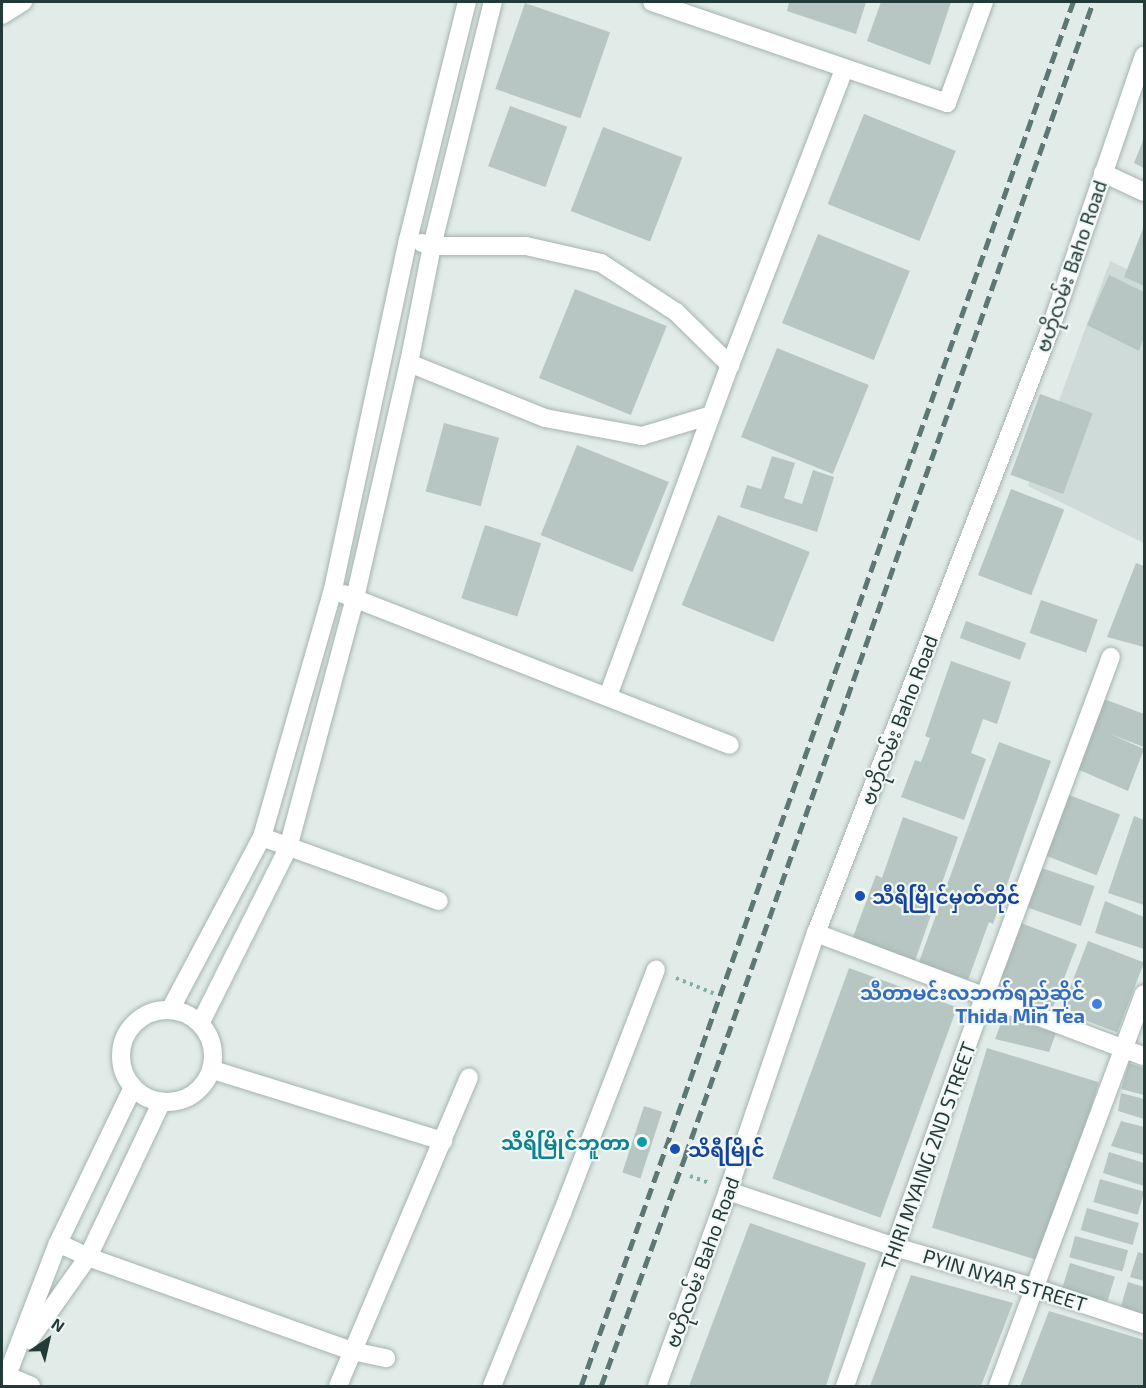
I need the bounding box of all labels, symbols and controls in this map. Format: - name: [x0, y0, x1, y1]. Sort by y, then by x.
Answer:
- street label: ဗဟိုလမ်း Baho Road: [1030, 177, 1112, 355]
- street label: ဗဟိုလမ်း Baho Road: [855, 632, 943, 808]
- place label: သီရိမြိုင်မှတ်တိုင်: [872, 884, 1020, 908]
- marker: သီရိမြိုင်မှတ်တိုင်: [853, 889, 867, 903]
- place label: သီတာမင်းလဘက်ရည်ဆိုင် Thida Min Tea: [860, 981, 1085, 1028]
- marker: သီတာမင်းလဘက်ရည်ဆိုင် Thida Min Tea: [1090, 997, 1104, 1011]
- street label: THIRI MYAING 2ND STREET: [875, 1039, 981, 1273]
- place label: သီရိမြိုင်ဘူတာ: [501, 1130, 630, 1154]
- marker: သီရိမြိုင်ဘူတာ: [635, 1135, 649, 1149]
- place label: သိရီမြိုင်: [688, 1137, 765, 1161]
- marker: သိရီမြိုင်: [666, 1140, 684, 1158]
- street label: ဗဟိုလမ်း Baho Road: [660, 1173, 744, 1351]
- street label: PYIN NYAR STREET: [920, 1244, 1090, 1316]
- north arrow: [18, 1310, 78, 1370]
- text: N: [48, 1314, 68, 1336]

